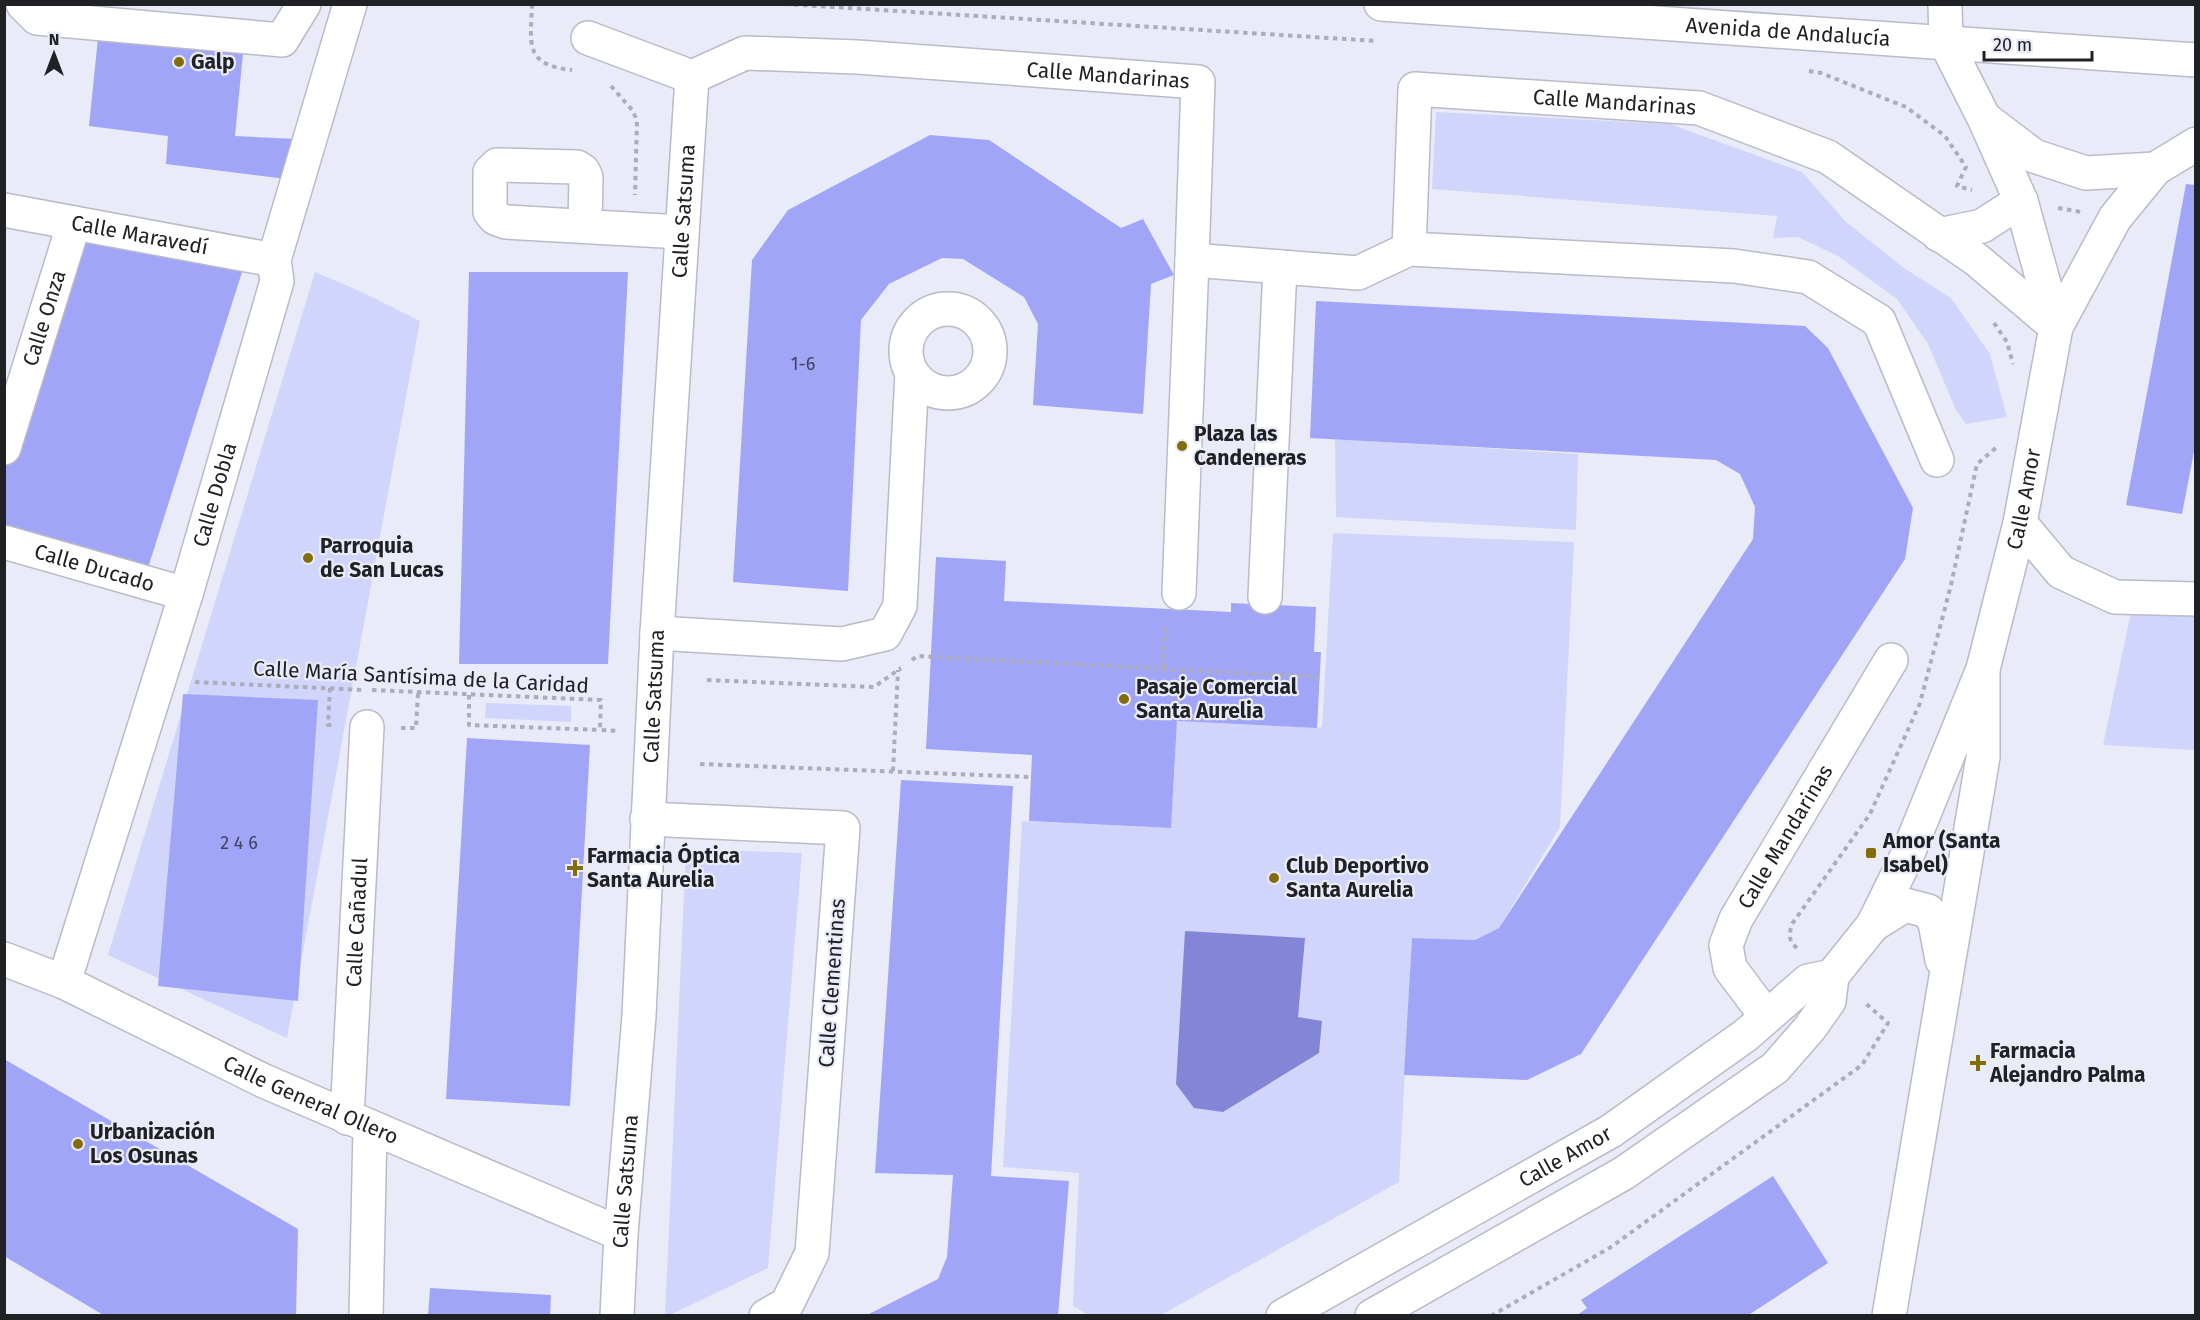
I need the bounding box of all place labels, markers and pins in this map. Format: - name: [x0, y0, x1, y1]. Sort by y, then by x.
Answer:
- place label: Galp: [191, 49, 235, 75]
- marker: Galp: [172, 55, 186, 69]
- place label: Plaza las Candeneras: [1194, 421, 1307, 471]
- marker: Plaza las Candeneras: [1175, 439, 1189, 453]
- place label: Parroquia de San Lucas: [320, 533, 444, 583]
- marker: Parroquia de San Lucas: [301, 551, 315, 565]
- place label: Pasaje Comercial Santa Aurelia: [1136, 674, 1298, 724]
- marker: Pasaje Comercial Santa Aurelia: [1117, 692, 1131, 706]
- place label: Amor (Santa Isabel): [1882, 828, 2001, 878]
- place label: Farmacia Óptica Santa Aurelia: [587, 842, 740, 893]
- marker: Amor (Santa Isabel): [1864, 846, 1878, 860]
- place label: Club Deportivo Santa Aurelia: [1286, 853, 1429, 903]
- marker: Farmacia Óptica Santa Aurelia: [568, 861, 582, 875]
- marker: Club Deportivo Santa Aurelia: [1267, 871, 1281, 885]
- place label: Farmacia Alejandro Palma: [1989, 1038, 2146, 1088]
- marker: Farmacia Alejandro Palma: [1971, 1056, 1985, 1070]
- place label: Urbanización Los Osunas: [90, 1119, 215, 1169]
- marker: Urbanización Los Osunas: [71, 1137, 85, 1151]

